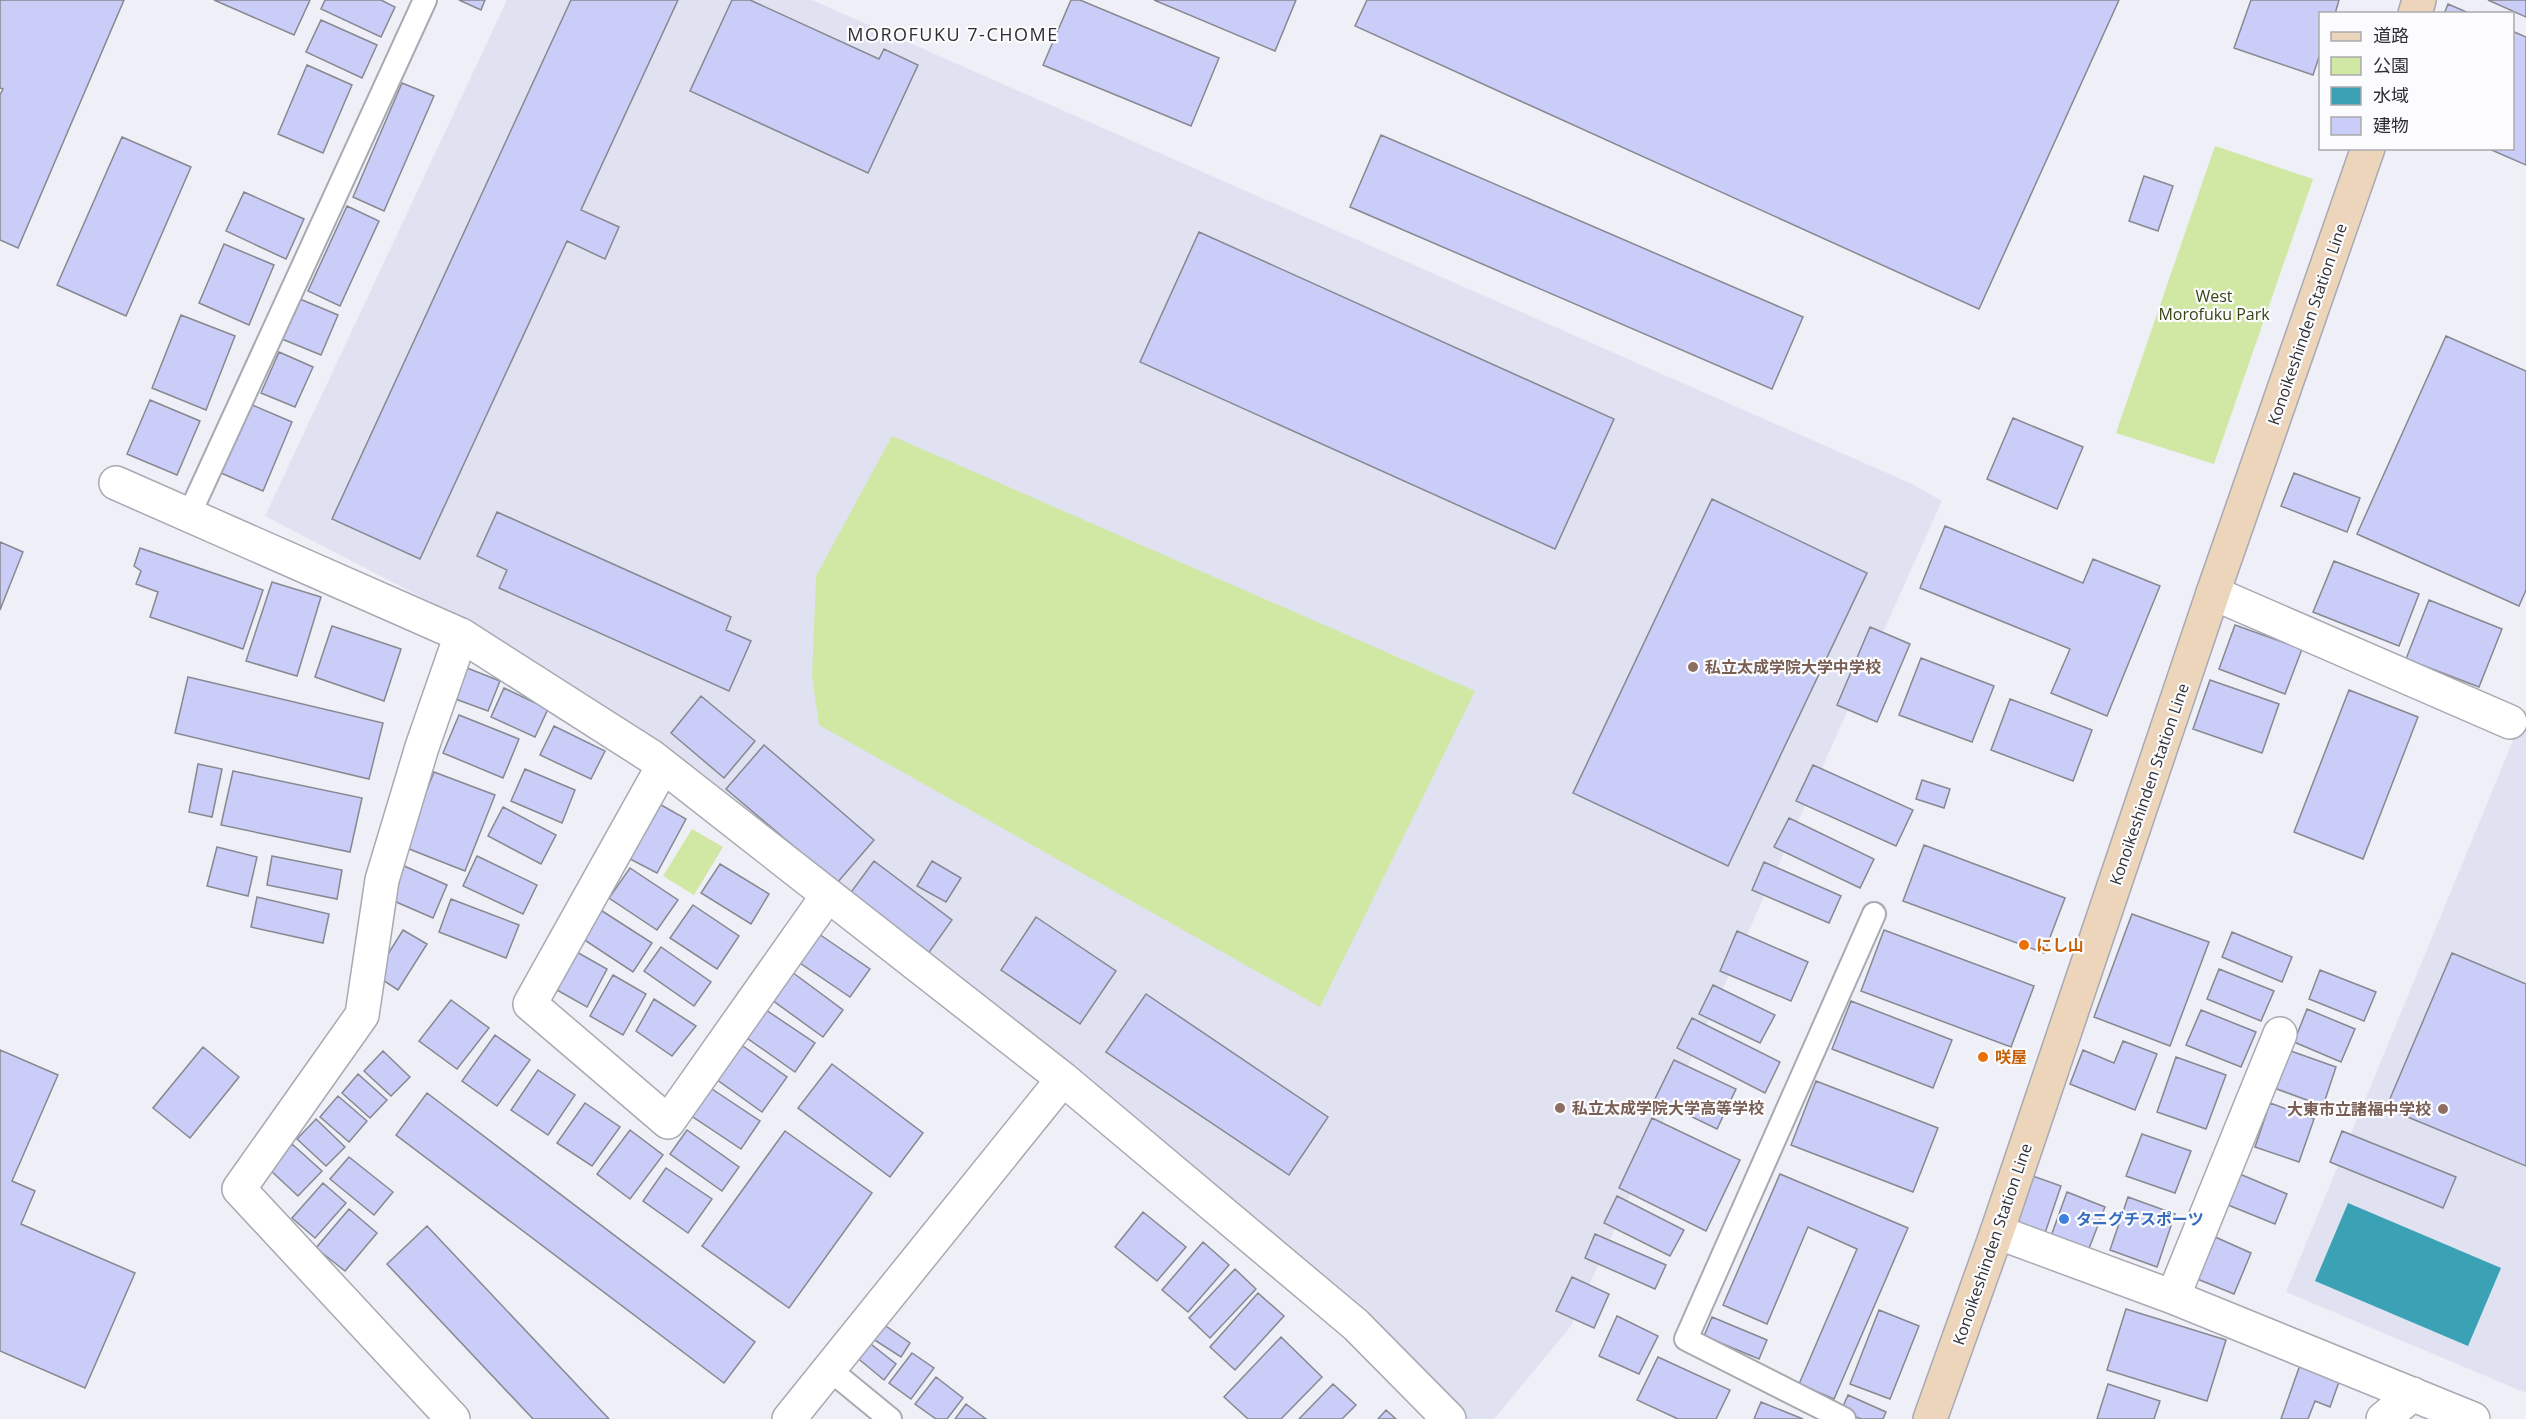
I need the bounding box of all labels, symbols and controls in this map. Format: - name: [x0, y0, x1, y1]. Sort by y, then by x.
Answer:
- legend: [2319, 12, 2514, 150]
- district label: MOROFUKU 7-CHOME: [847, 22, 1059, 46]
- text: 道路: [2373, 23, 2409, 47]
- text: 公園: [2373, 53, 2409, 77]
- text: 水域: [2373, 83, 2409, 107]
- text: 建物: [2373, 113, 2409, 137]
- street label: Konoikeshinden Station Line: [2262, 220, 2352, 428]
- park label: West Morofuku Park: [2158, 285, 2270, 325]
- place label: 私立太成学院大学中学校: [1705, 656, 1881, 678]
- marker: 私立太成学院大学中学校: [1686, 660, 1700, 674]
- street label: Konoikeshinden Station Line: [2104, 680, 2194, 888]
- place label: にし山: [2036, 934, 2084, 956]
- marker: にし山: [2017, 938, 2031, 952]
- place label: 咲屋: [1995, 1046, 2027, 1068]
- marker: 咲屋: [1976, 1050, 1990, 1064]
- place label: 私立太成学院大学高等学校: [1572, 1097, 1764, 1119]
- place label: 大東市立諸福中学校: [2287, 1098, 2431, 1120]
- marker: 私立太成学院大学高等学校: [1553, 1101, 1567, 1115]
- marker: 大東市立諸福中学校: [2436, 1102, 2450, 1116]
- street label: Konoikeshinden Station Line: [1947, 1140, 2037, 1348]
- place label: タニグチスポーツ: [2076, 1208, 2204, 1230]
- marker: タニグチスポーツ: [2057, 1212, 2071, 1226]

